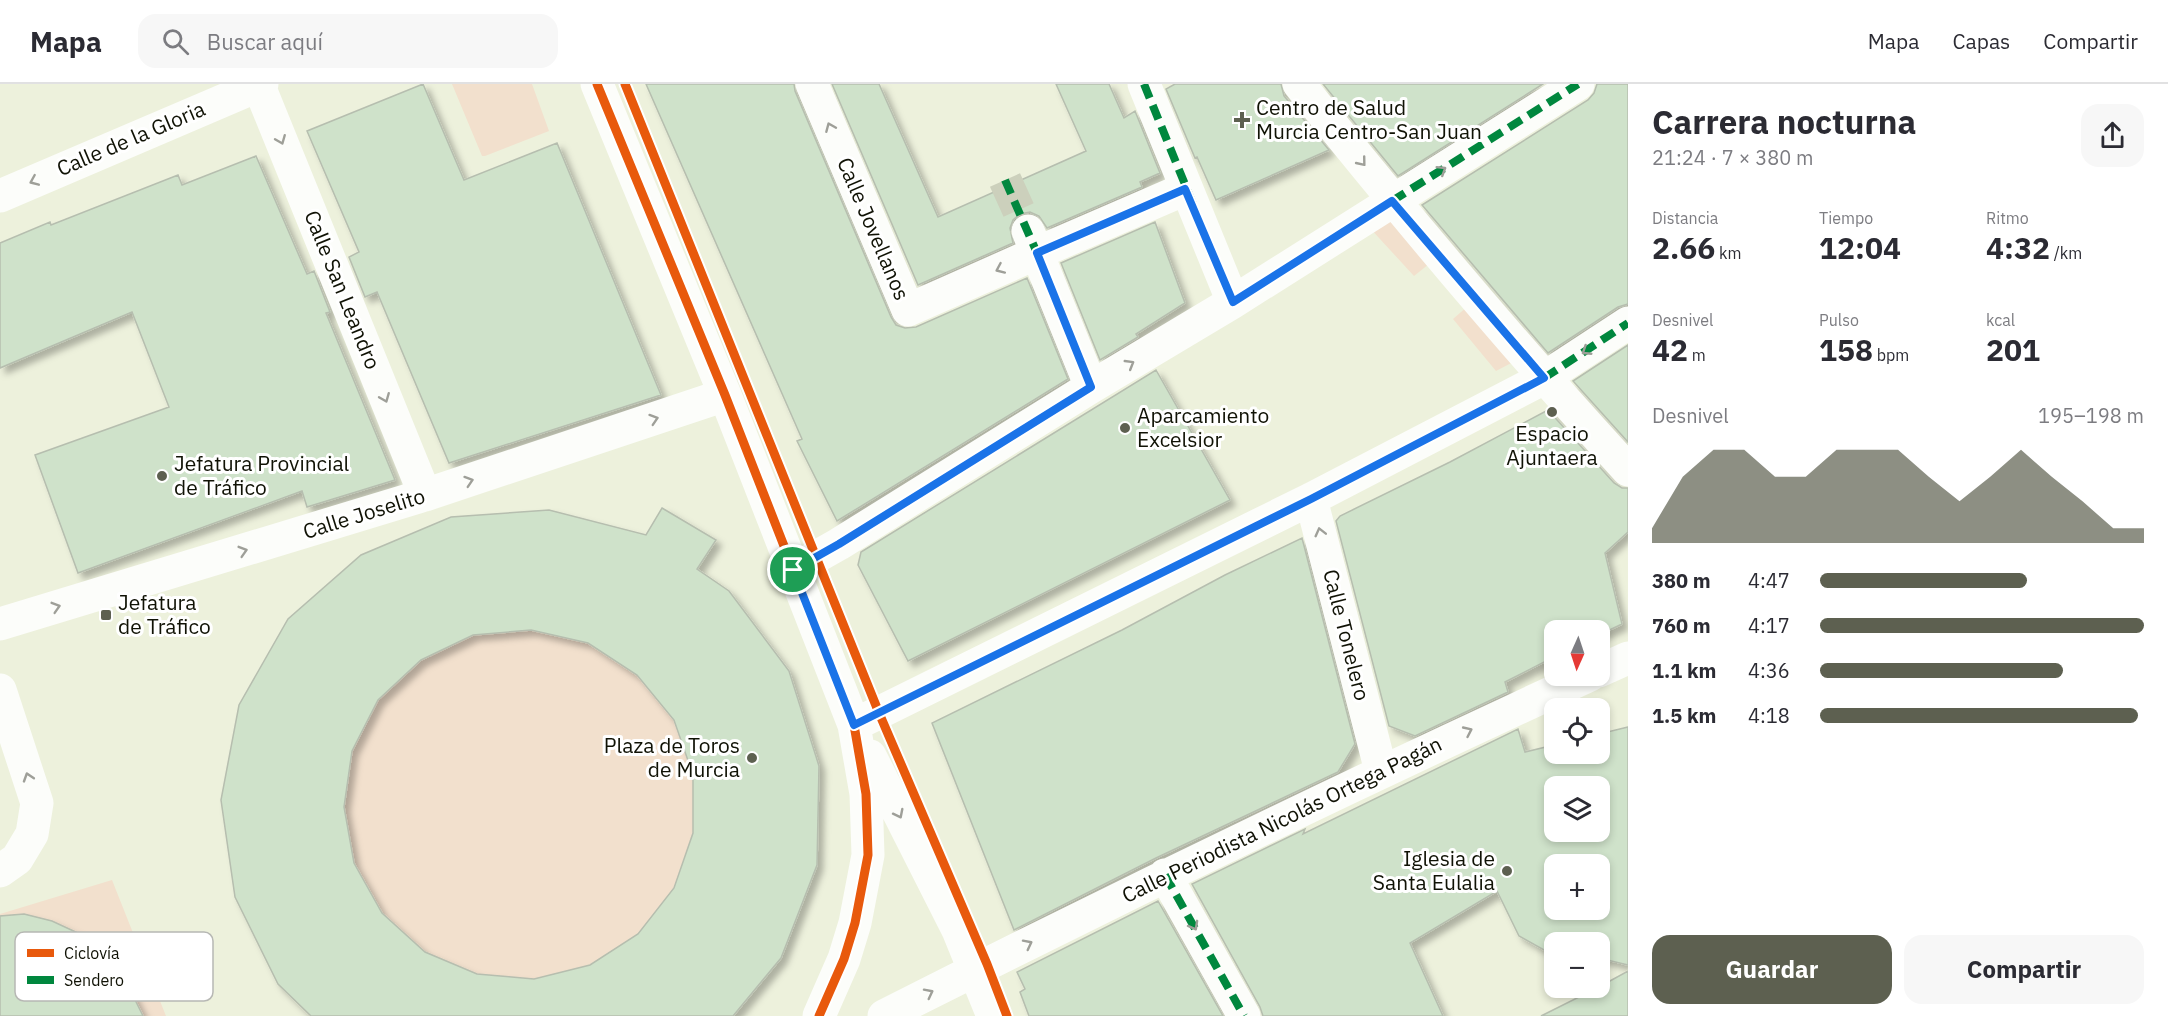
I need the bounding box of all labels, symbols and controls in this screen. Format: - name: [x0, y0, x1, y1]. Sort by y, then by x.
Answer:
- search box: [138, 14, 558, 68]
- text: Mapa: [30, 23, 102, 60]
- icon: search: [159, 25, 192, 58]
- text: Buscar aquí: [207, 27, 323, 56]
- text: Mapa: [1868, 27, 1919, 55]
- text: Capas: [1952, 27, 2010, 55]
- text: Compartir: [2043, 27, 2138, 55]
- place label: Centro de Salud Murcia Centro-San Juan: [1256, 93, 1482, 145]
- street label: Calle de la Gloria: [52, 94, 209, 182]
- text: Carrera nocturna: [1652, 100, 1916, 143]
- button: share: [2081, 104, 2144, 167]
- marker: Centro de Salud Murcia Centro-San Juan: [1233, 111, 1251, 129]
- one-way arrow: [825, 122, 837, 133]
- one-way arrow: [274, 133, 286, 144]
- text: 21:24 · 7 × 380 m: [1652, 144, 1813, 171]
- street label: Calle Jovellanos: [831, 153, 917, 304]
- one-way arrow: [1354, 156, 1365, 167]
- one-way arrow: [1436, 165, 1446, 177]
- one-way arrow: [30, 174, 41, 186]
- street label: Calle San Leandro: [298, 206, 388, 373]
- text: Distancia: [1652, 208, 1718, 228]
- text: Tiempo: [1819, 208, 1873, 228]
- text: Ritmo: [1986, 208, 2029, 228]
- text: 2.66: [1652, 228, 1715, 267]
- text: 12:04: [1819, 228, 1901, 267]
- text: 4:32: [1986, 228, 2050, 267]
- text: km: [1715, 243, 1742, 263]
- text: /km: [2050, 243, 2082, 263]
- one-way arrow: [996, 262, 1007, 274]
- text: Desnivel: [1652, 310, 1713, 330]
- text: Pulso: [1819, 310, 1859, 330]
- text: kcal: [1986, 310, 2015, 330]
- text: 42: [1652, 330, 1688, 369]
- text: 158: [1819, 330, 1873, 369]
- text: 201: [1986, 330, 2040, 369]
- one-way arrow: [1582, 343, 1592, 355]
- text: m: [1688, 345, 1706, 365]
- text: bpm: [1873, 345, 1909, 365]
- one-way arrow: [1124, 359, 1134, 371]
- one-way arrow: [378, 393, 391, 403]
- place label: Aparcamiento Excelsior: [1137, 401, 1269, 453]
- text: Desnivel: [1652, 402, 1729, 429]
- text: 195–198 m: [2038, 402, 2144, 429]
- marker: Espacio Ajuntaera: [1545, 405, 1559, 419]
- one-way arrow: [648, 414, 659, 427]
- place label: Espacio Ajuntaera: [1506, 419, 1598, 471]
- marker: Aparcamiento Excelsior: [1118, 421, 1132, 435]
- place label: Jefatura Provincial de Tráfico: [174, 449, 350, 501]
- marker: Jefatura Provincial de Tráfico: [155, 469, 169, 483]
- one-way arrow: [463, 475, 474, 488]
- street label: Calle Joselito: [299, 481, 428, 545]
- one-way arrow: [1314, 527, 1327, 537]
- pin: [767, 544, 818, 595]
- one-way arrow: [237, 546, 248, 558]
- icon: arrive: [776, 553, 809, 586]
- street label: Calle Tonelero: [1317, 566, 1377, 703]
- text: 380 m: [1652, 567, 1711, 594]
- text: 4:47: [1748, 567, 1790, 594]
- place label: Jefatura de Tráfico: [118, 588, 211, 640]
- one-way arrow: [50, 602, 61, 614]
- marker: Jefatura de Tráfico: [99, 608, 113, 622]
- text: 760 m: [1652, 612, 1711, 639]
- text: 4:17: [1748, 612, 1790, 639]
- north arrow: [1544, 620, 1610, 686]
- map controls: [1544, 620, 1610, 998]
- text: 1.1 km: [1652, 657, 1716, 684]
- text: 4:36: [1748, 657, 1790, 684]
- button: locate: [1544, 698, 1610, 764]
- text: 1.5 km: [1652, 702, 1716, 729]
- text: 4:18: [1748, 702, 1790, 729]
- one-way arrow: [1461, 727, 1472, 739]
- street label: Calle Periodista Nicolás Ortega Pagán: [1117, 729, 1446, 909]
- place label: Plaza de Toros de Murcia: [604, 731, 740, 783]
- marker: Plaza de Toros de Murcia: [745, 751, 759, 765]
- one-way arrow: [23, 772, 36, 783]
- button: layers: [1544, 776, 1610, 842]
- one-way arrow: [892, 808, 904, 819]
- place label: Iglesia de Santa Eulalia: [1373, 844, 1495, 896]
- button: +: [1544, 854, 1610, 920]
- marker: Iglesia de Santa Eulalia: [1500, 864, 1514, 878]
- one-way arrow: [1187, 920, 1198, 930]
- legend: [15, 932, 213, 1001]
- button: −: [1544, 932, 1610, 998]
- button: Guardar: [1652, 935, 1892, 1004]
- button: Compartir: [1904, 935, 2144, 1004]
- one-way arrow: [1021, 940, 1032, 951]
- text: Ciclovía: [64, 943, 120, 963]
- text: Sendero: [64, 970, 124, 990]
- one-way arrow: [923, 989, 934, 1000]

